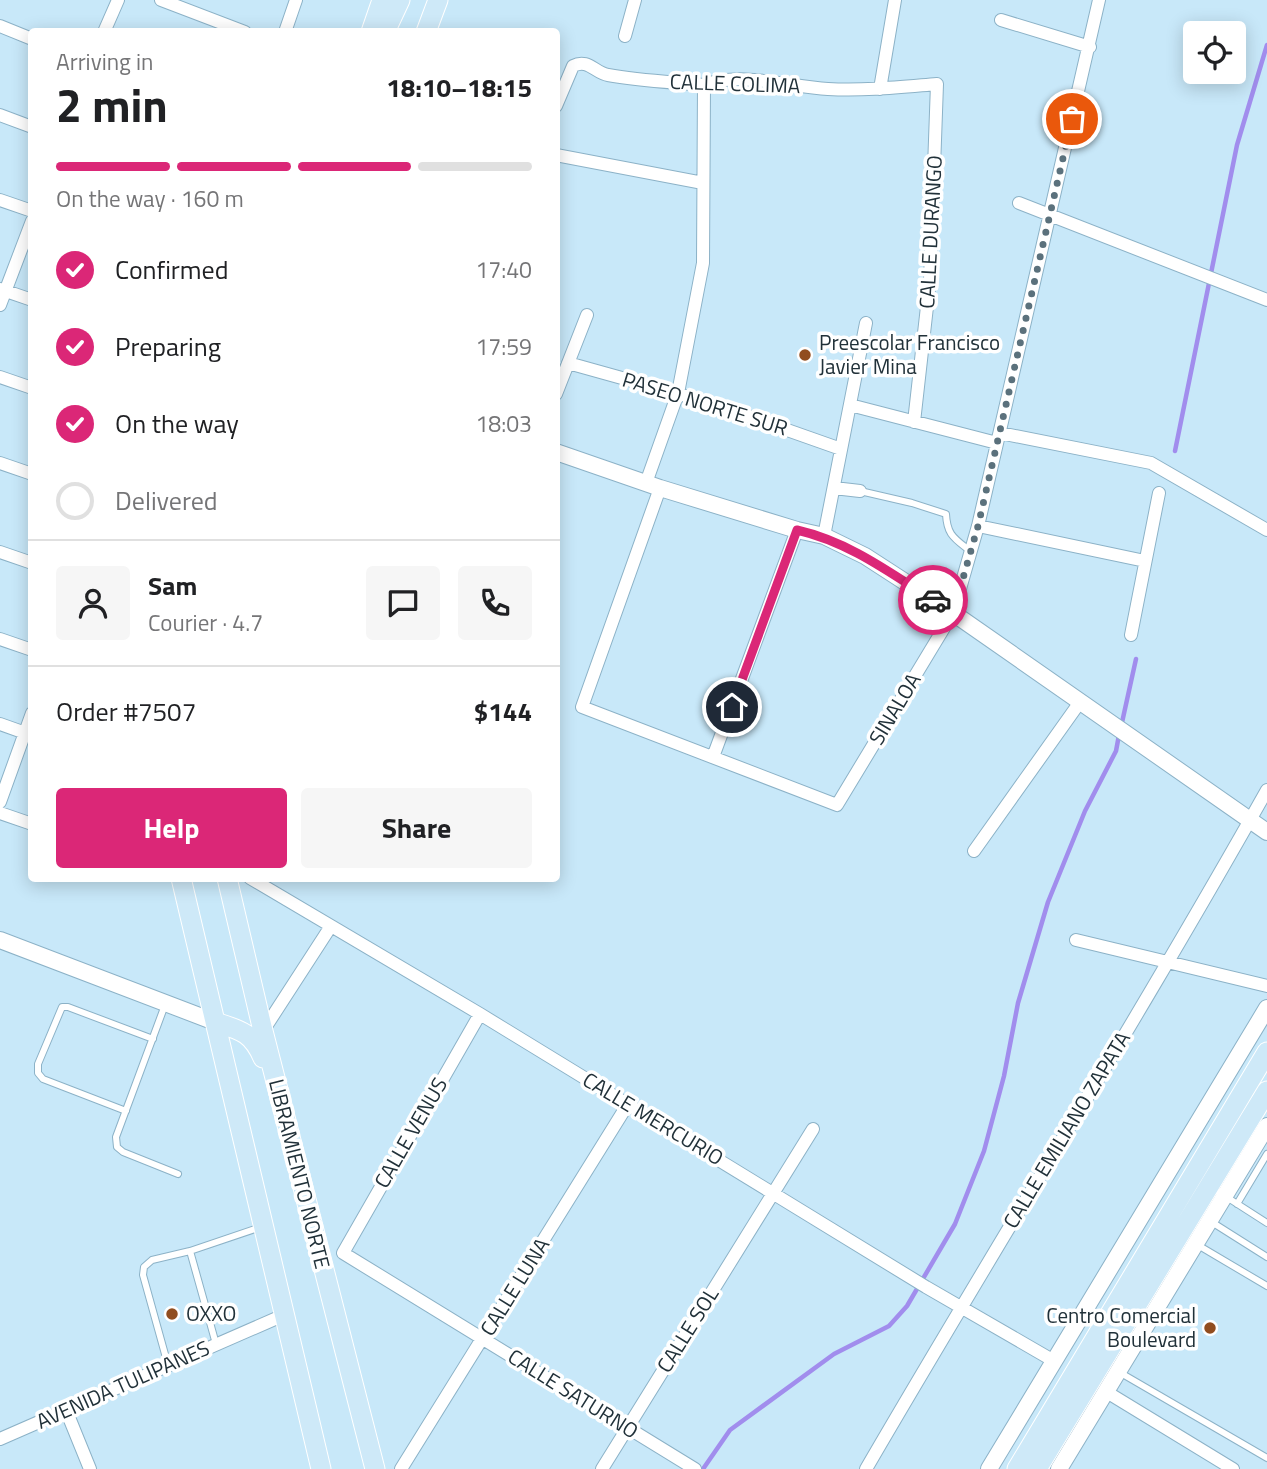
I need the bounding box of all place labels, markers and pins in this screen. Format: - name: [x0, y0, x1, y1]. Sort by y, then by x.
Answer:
- pin: [1042, 89, 1102, 149]
- place label: Preescolar Francisco Javier Mina: [819, 326, 1000, 382]
- marker: Preescolar Francisco Javier Mina: [797, 347, 813, 363]
- pin: [702, 677, 762, 737]
- place label: OXXO: [186, 1297, 236, 1329]
- place label: Centro Comercial Boulevard: [1046, 1299, 1196, 1355]
- marker: OXXO: [164, 1306, 180, 1322]
- marker: Centro Comercial Boulevard: [1202, 1320, 1218, 1336]

